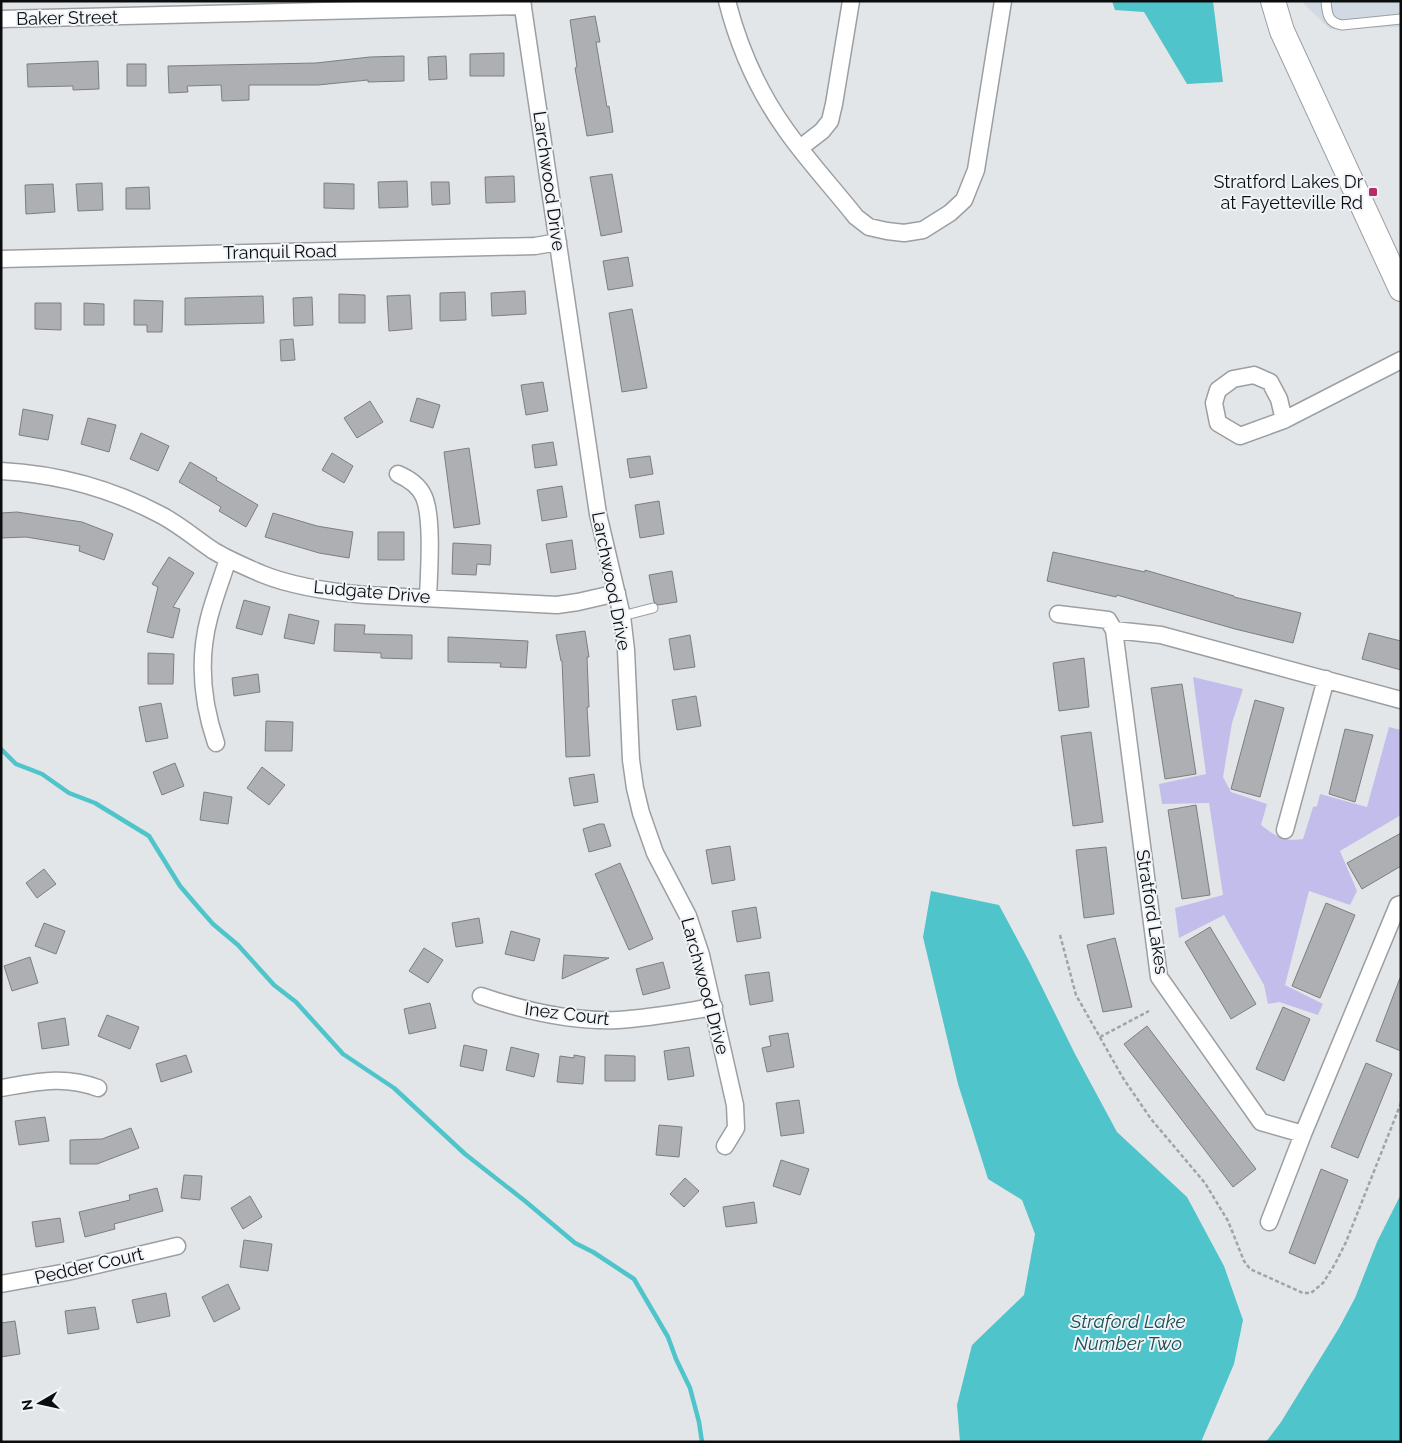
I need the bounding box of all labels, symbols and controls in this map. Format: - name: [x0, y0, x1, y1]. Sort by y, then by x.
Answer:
- street label: Baker Street: [16, 6, 118, 29]
- street label: Larchwood Drive: [529, 110, 570, 253]
- place label: Stratford Lakes Dr at Fayetteville Rd: [1214, 171, 1364, 213]
- marker: Stratford Lakes Dr at Fayetteville Rd: [1367, 186, 1379, 198]
- street label: Tranquil Road: [223, 240, 337, 263]
- street label: Larchwood Drive: [588, 510, 635, 653]
- street label: Ludgate Drive: [313, 576, 432, 607]
- street label: Stratford Lakes: [1132, 848, 1173, 976]
- street label: Larchwood Drive: [677, 915, 734, 1057]
- street label: Inez Court: [524, 998, 611, 1029]
- street label: Pedder Court: [32, 1243, 145, 1288]
- water label: Straford Lake Number Two: [1069, 1310, 1186, 1354]
- north arrow: [15, 1378, 65, 1428]
- text: N: [18, 1399, 36, 1412]

